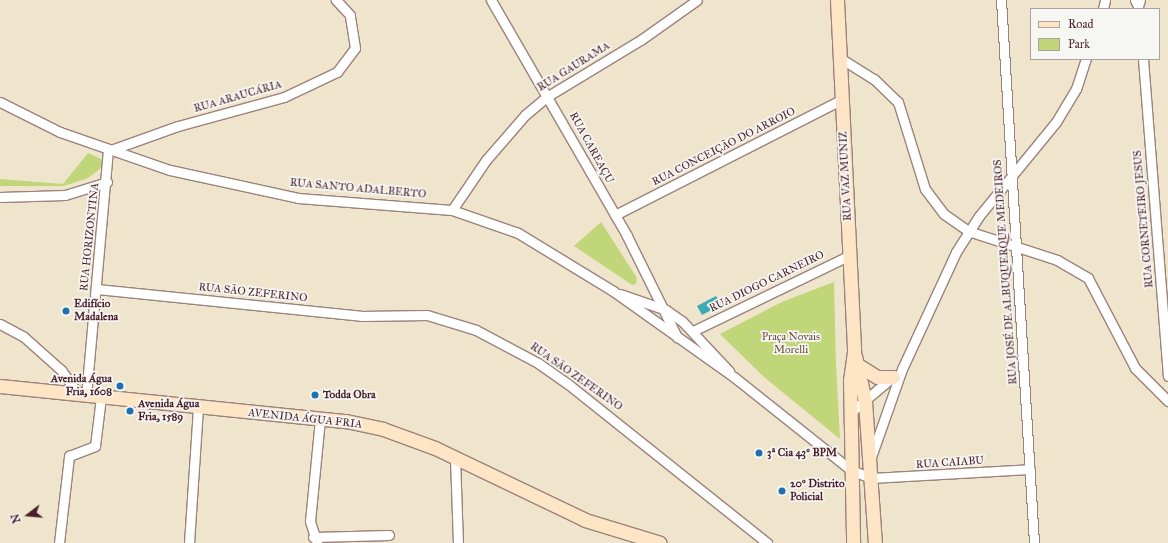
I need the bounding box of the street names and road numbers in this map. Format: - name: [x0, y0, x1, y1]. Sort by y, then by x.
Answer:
- street label: RUA GAURAMA: [535, 39, 613, 95]
- street label: RUA ARAUCÁRIA: [192, 78, 284, 116]
- street label: RUA CONCEIÇÃO DO ARROIO: [650, 105, 798, 189]
- street label: RUA CAREAÇU: [566, 110, 616, 186]
- street label: RUA VAZ MUNIZ: [837, 131, 855, 221]
- street label: RUA CORNETEIRO JESUS: [1131, 150, 1157, 288]
- street label: RUA JOSÉ DE ALBUQUERQUE MEDEIROS: [992, 159, 1020, 385]
- street label: RUA SANTO ADALBERTO: [289, 176, 427, 202]
- street label: RUA HORIZONTINA: [78, 182, 102, 292]
- street label: RUA DIOGO CARNEIRO: [707, 248, 827, 316]
- street label: RUA SÃO ZEFERINO: [198, 281, 308, 305]
- street label: RUA SÃO ZEFERINO: [527, 340, 625, 414]
- street label: AVENIDA ÁGUA FRIA: [247, 406, 363, 432]
- street label: RUA CAIABU: [915, 454, 985, 472]

